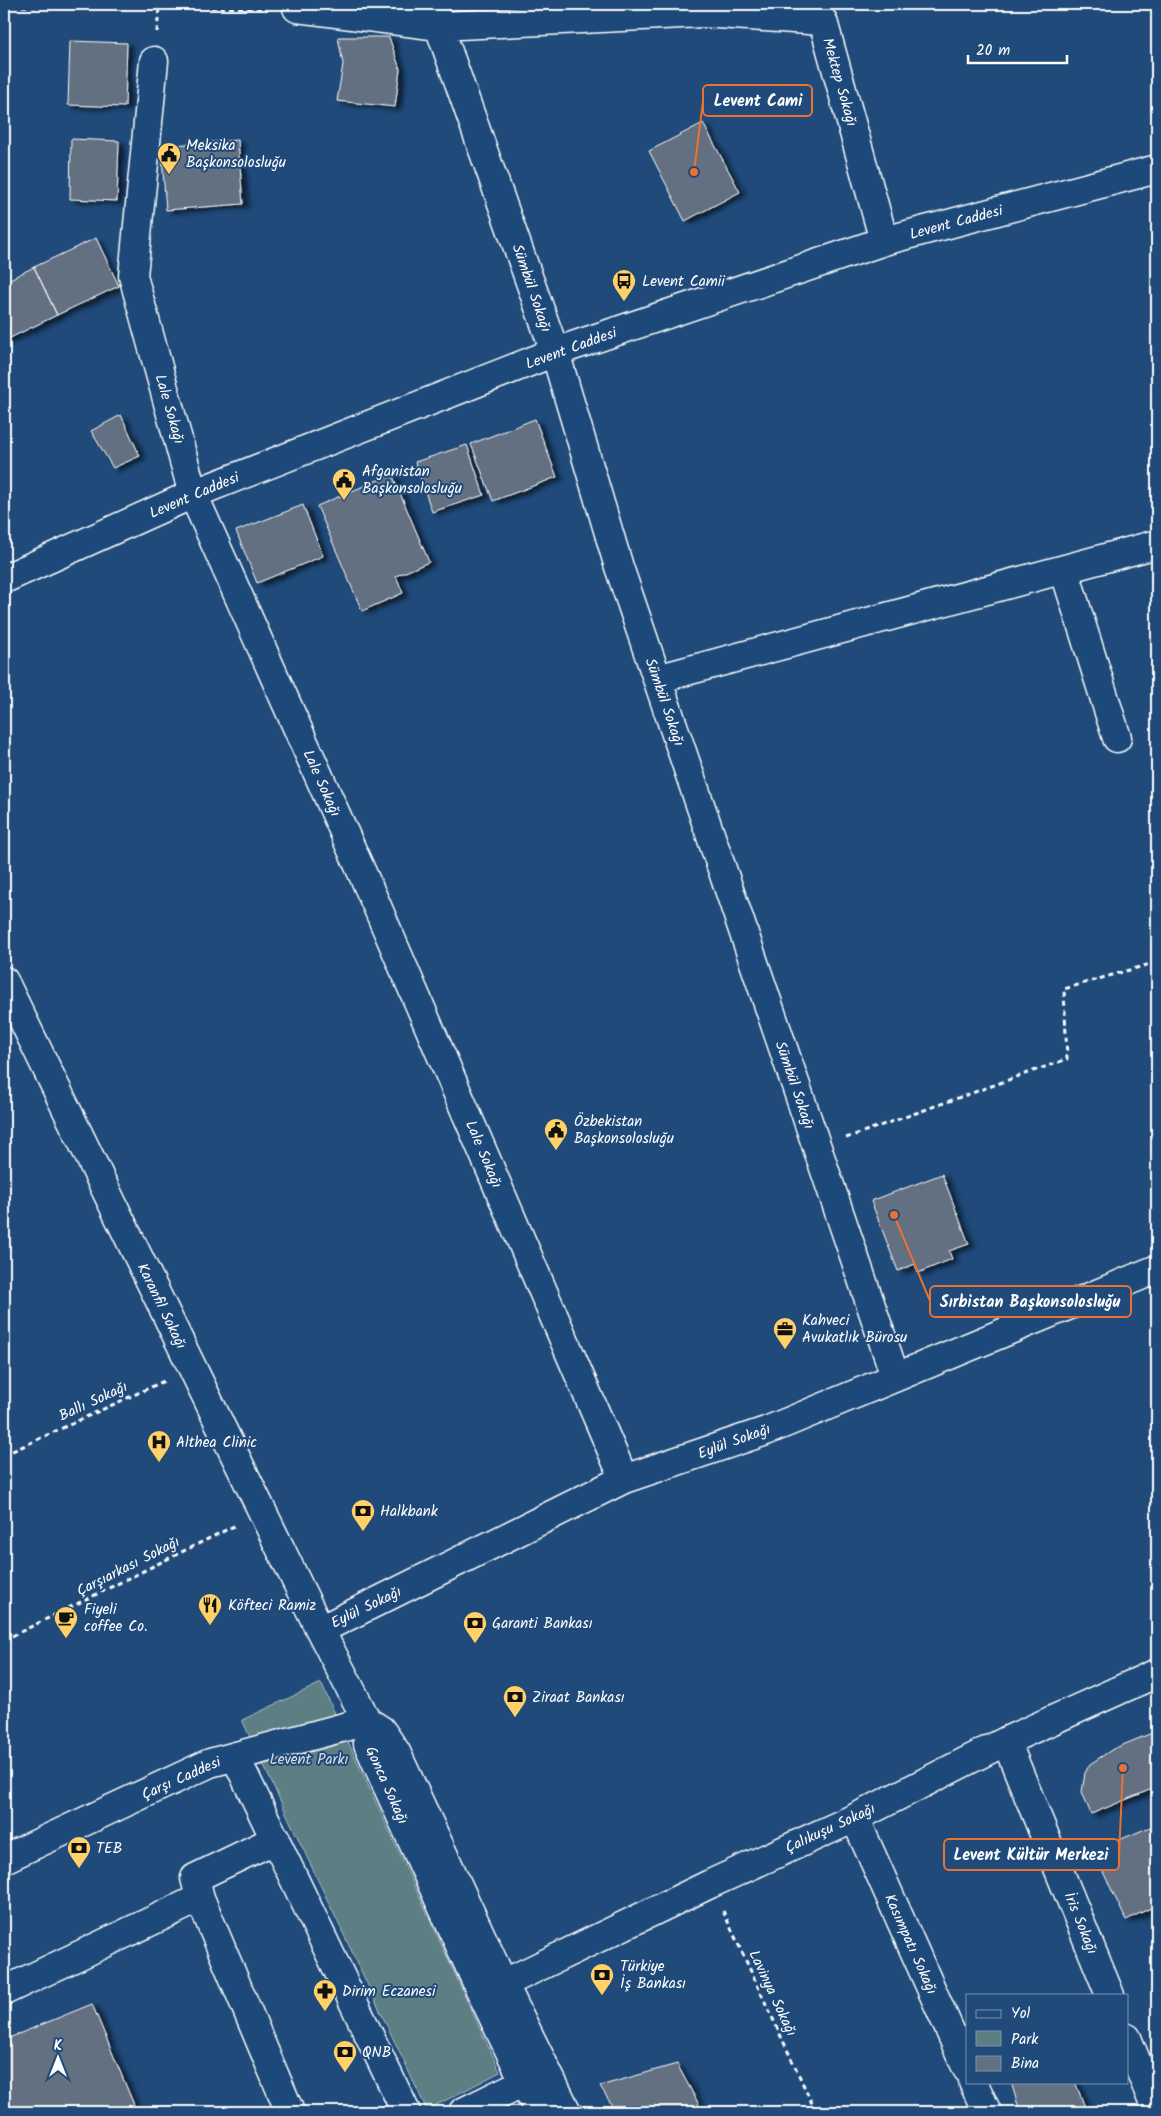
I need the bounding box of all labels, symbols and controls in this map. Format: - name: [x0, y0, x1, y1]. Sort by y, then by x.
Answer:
- scale bar: [968, 32, 1067, 64]
- street label: Mektep Sokağı: [815, 35, 863, 129]
- text: 20 m: [976, 39, 1010, 63]
- callout: Levent Cami: [703, 85, 812, 116]
- text: Levent Cami: [714, 89, 803, 114]
- place label: Meksika Başkonsolosluğu: [186, 134, 286, 175]
- public building icon: Meksika Başkonsolosluğu: [156, 141, 182, 175]
- street label: Levent Caddesi: [907, 199, 1007, 247]
- street label: Sümbül Sokağı: [505, 241, 557, 336]
- bus stop icon: Levent Camii: [611, 268, 637, 302]
- place label: Levent Camii: [642, 270, 726, 294]
- street label: Levent Caddesi: [522, 321, 622, 377]
- street label: Lale Sokağı: [148, 372, 190, 447]
- place label: Afganistan Başkonsolosluğu: [362, 460, 462, 501]
- street label: Levent Caddesi: [146, 466, 244, 526]
- public building icon: Afganistan Başkonsolosluğu: [331, 467, 357, 501]
- street label: Sümbül Sokağı: [638, 655, 690, 750]
- street label: Lale Sokağı: [296, 746, 347, 821]
- street label: Sümbül Sokağı: [768, 1038, 820, 1133]
- place label: Özbekistan Başkonsolosluğu: [574, 1110, 674, 1151]
- street label: Lale Sokağı: [458, 1117, 508, 1192]
- public building icon: Özbekistan Başkonsolosluğu: [543, 1117, 569, 1151]
- street label: Karanfil Sokağı: [130, 1259, 192, 1354]
- callout: Sırbistan Başkonsolosluğu: [930, 1286, 1131, 1317]
- text: Sırbistan Başkonsolosluğu: [940, 1290, 1121, 1315]
- place label: Kahveci Avukatlık Bürosu: [802, 1309, 907, 1350]
- office icon: Kahveci Avukatlık Bürosu: [772, 1316, 798, 1350]
- street label: Ballı Sokağı: [55, 1375, 132, 1428]
- street label: Eylül Sokağı: [694, 1418, 774, 1466]
- hospital icon: Althea Clinic: [146, 1429, 172, 1463]
- place label: Althea Clinic: [176, 1431, 257, 1455]
- bank icon: Halkbank: [350, 1498, 376, 1532]
- place label: Halkbank: [380, 1500, 439, 1524]
- street label: Çarşıarkası Sokağı: [72, 1530, 185, 1603]
- street label: Eylül Sokağı: [327, 1580, 406, 1635]
- restaurant icon: Köfteci Ramiz: [197, 1592, 223, 1626]
- place label: Köfteci Ramiz: [228, 1594, 316, 1618]
- place label: Fiyeli coffee Co.: [84, 1598, 148, 1639]
- cafe icon: Fiyeli coffee Co.: [53, 1605, 79, 1639]
- bank icon: Garanti Bankası: [462, 1610, 488, 1644]
- place label: Garanti Bankası: [492, 1612, 593, 1636]
- bank icon: Ziraat Bankası: [502, 1684, 528, 1718]
- place label: Ziraat Bankası: [532, 1686, 625, 1710]
- street label: Gonca Sokağı: [358, 1742, 414, 1829]
- park label: Levent Parkı: [270, 1748, 349, 1772]
- street label: Çarşı Caddesi: [138, 1750, 226, 1807]
- street label: Çalıkuşu Sokağı: [781, 1797, 880, 1860]
- bank icon: TEB: [66, 1835, 92, 1869]
- place label: TEB: [96, 1837, 122, 1861]
- callout: Levent Kültür Merkezi: [944, 1839, 1119, 1870]
- text: Levent Kültür Merkezi: [954, 1843, 1109, 1868]
- street label: İris Sokağı: [1057, 1889, 1103, 1958]
- street label: Kasımpatı Sokağı: [877, 1890, 943, 1999]
- street label: Lavinya Sokağı: [742, 1946, 803, 2041]
- place label: Türkiye İş Bankası: [620, 1955, 686, 1996]
- bank icon: Türkiye İş Bankası: [589, 1962, 615, 1996]
- pharmacy icon: Dirim Eczanesi: [312, 1978, 338, 2012]
- place label: Dirim Eczanesi: [342, 1980, 437, 2004]
- legend: [966, 1994, 1128, 2084]
- text: Yol: [1011, 2002, 1030, 2026]
- text: Park: [1011, 2028, 1039, 2052]
- north arrow: [32, 2034, 82, 2084]
- text: K: [54, 2035, 63, 2057]
- bank icon: QNB: [332, 2039, 358, 2073]
- place label: QNB: [362, 2041, 391, 2065]
- text: Bina: [1011, 2052, 1039, 2076]

